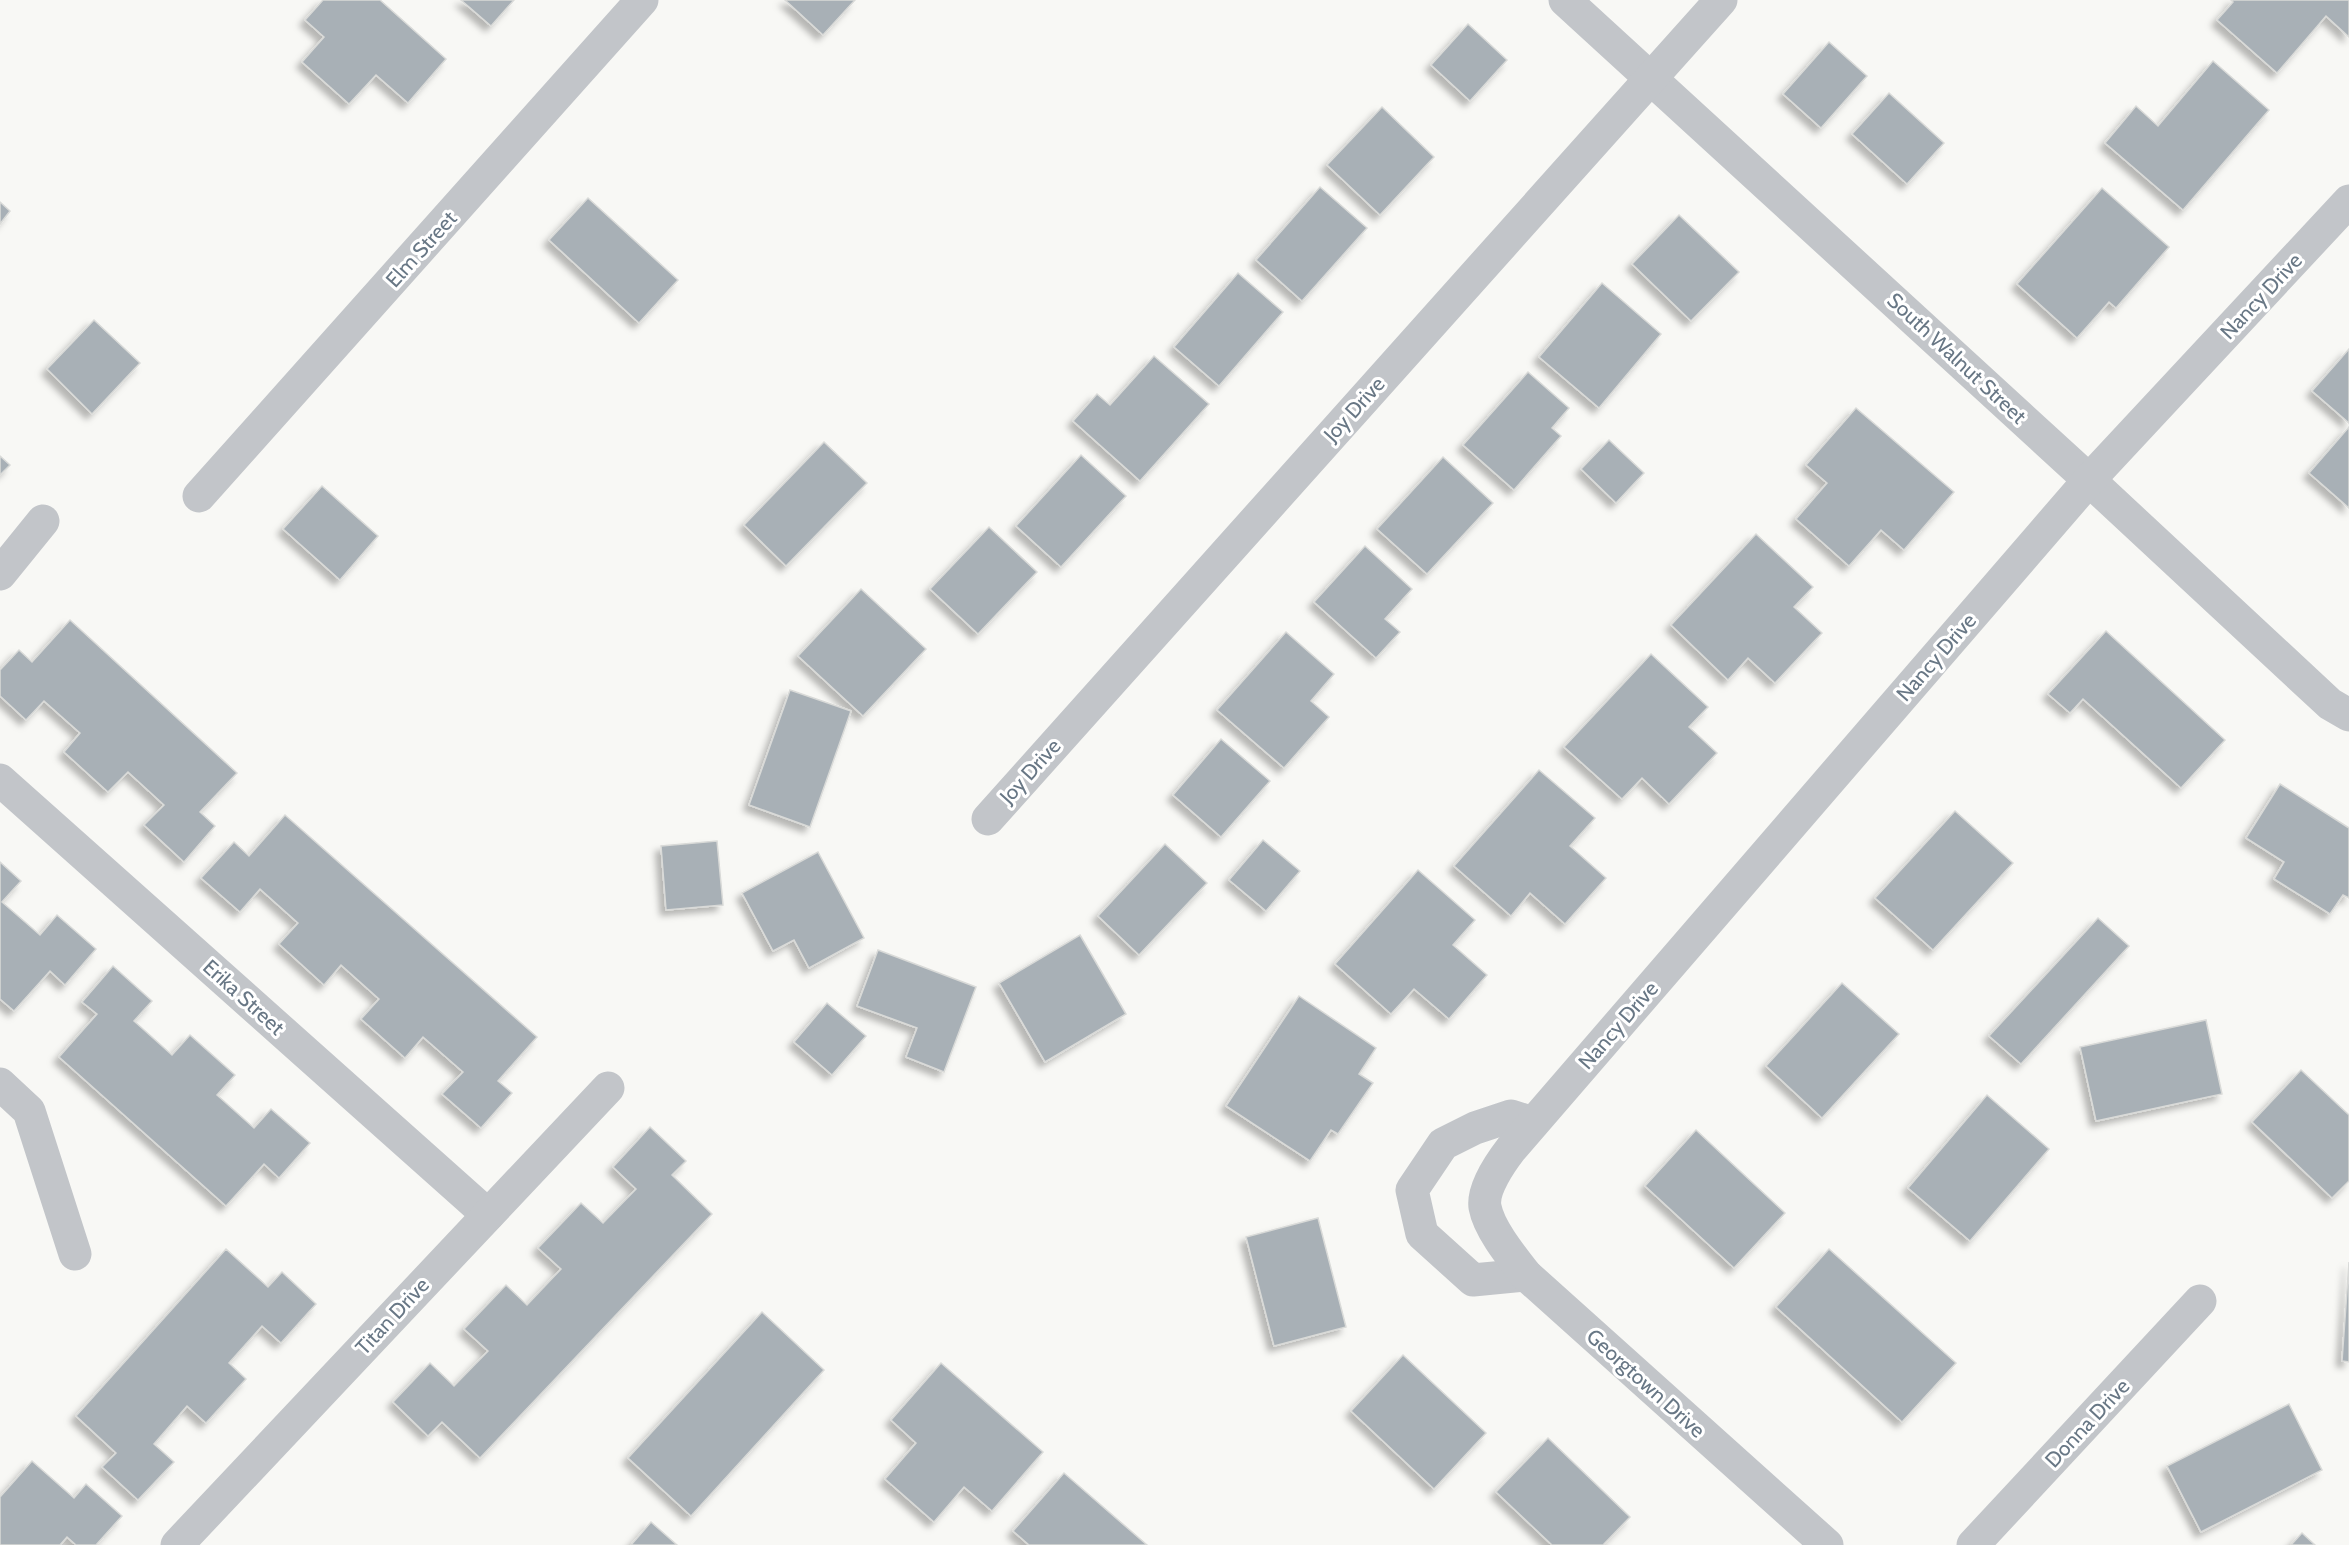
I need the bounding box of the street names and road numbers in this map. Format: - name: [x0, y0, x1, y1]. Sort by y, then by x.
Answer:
- street label: Elm Street: [380, 206, 462, 292]
- street label: Nancy Drive: [2215, 248, 2307, 344]
- street label: South Walnut Street: [1882, 287, 2032, 429]
- street label: Joy Drive: [1318, 371, 1390, 447]
- street label: Nancy Drive: [1891, 608, 1981, 706]
- street label: Joy Drive: [994, 733, 1066, 809]
- street label: Erika Street: [198, 954, 290, 1040]
- street label: Nancy Drive: [1573, 976, 1663, 1074]
- street label: Titan Drive: [350, 1272, 434, 1360]
- street label: Georgtown Drive: [1582, 1323, 1710, 1443]
- street label: Donna Drive: [2040, 1373, 2135, 1473]

